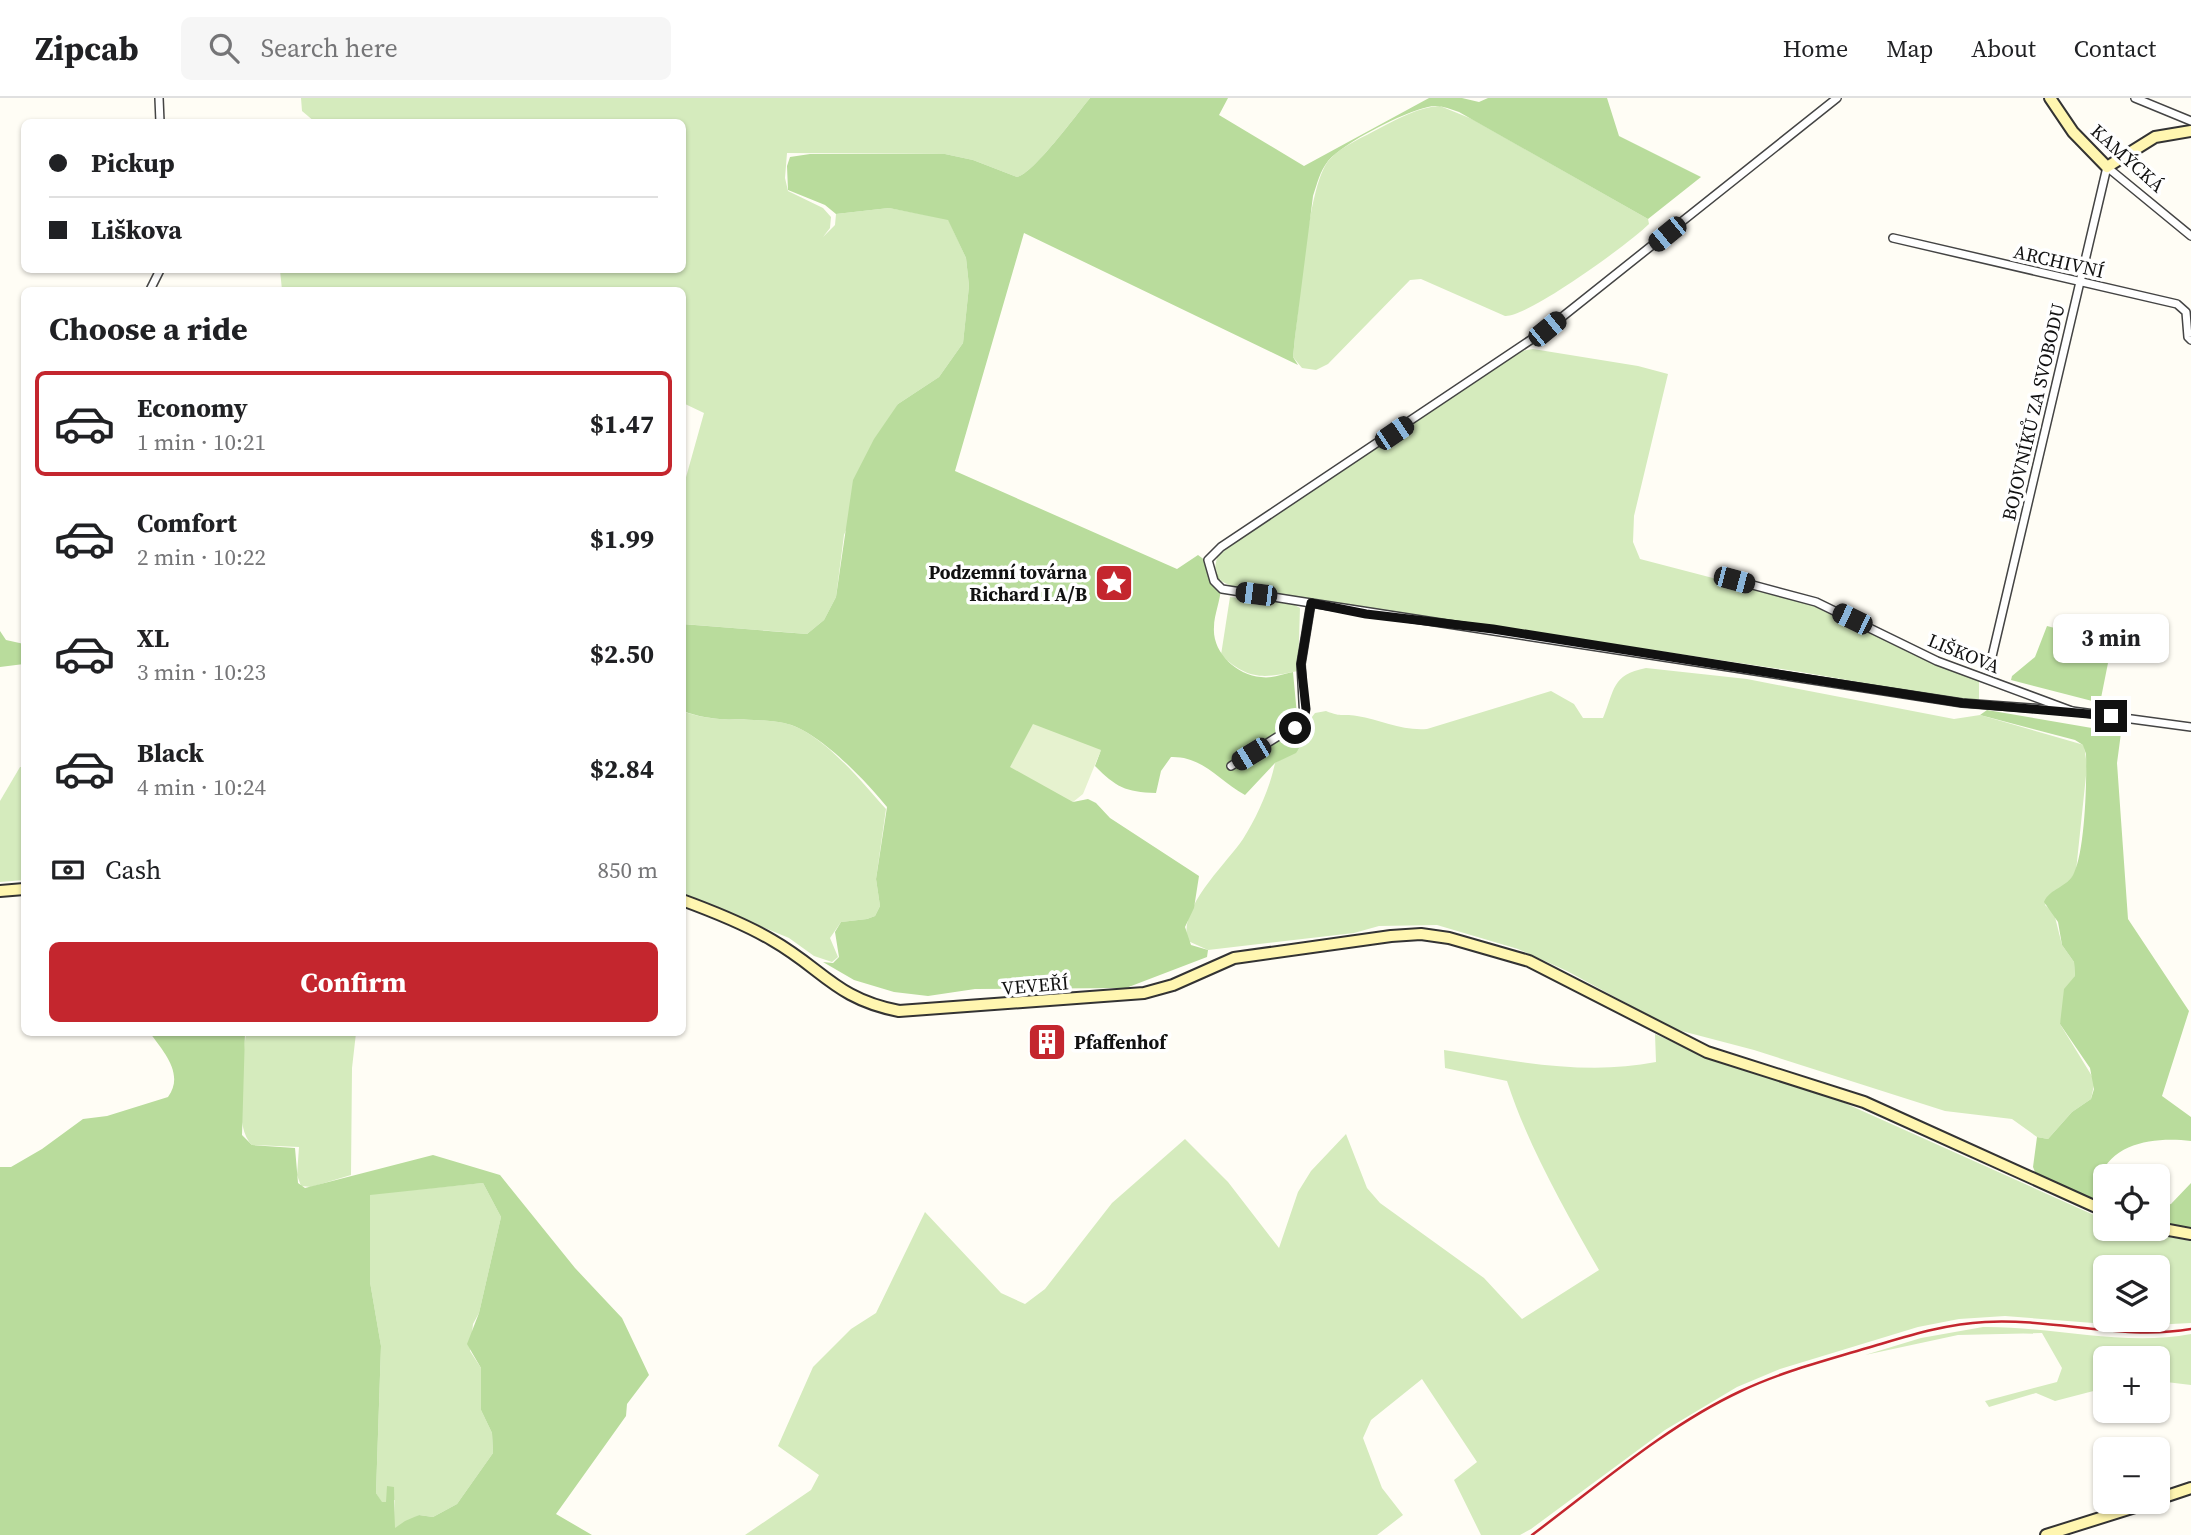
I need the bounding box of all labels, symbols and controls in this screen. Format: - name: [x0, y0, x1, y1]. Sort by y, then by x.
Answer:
- search box: [181, 17, 671, 80]
- text: Zipcab: [35, 26, 139, 71]
- icon: search: [205, 29, 243, 67]
- text: Search here: [261, 30, 398, 66]
- text: Home: [1783, 32, 1848, 65]
- text: Map: [1886, 32, 1933, 65]
- text: About: [1971, 32, 2036, 65]
- text: Contact: [2074, 32, 2156, 65]
- street label: KAMÝCKÁ: [2085, 118, 2171, 198]
- text: Pickup: [91, 145, 175, 181]
- text: Liškova: [91, 212, 182, 248]
- car: [1645, 213, 1690, 255]
- street label: ARCHIVNÍ: [2011, 238, 2107, 284]
- street label: BOJOVNÍKŮ ZA SVOBODU: [1995, 301, 2071, 523]
- text: Choose a ride: [49, 307, 248, 351]
- car: [1525, 308, 1570, 350]
- text: Economy: [137, 390, 248, 426]
- icon: car: [53, 392, 116, 455]
- text: $1.47: [590, 406, 654, 442]
- car: [1371, 413, 1418, 453]
- text: 1 min · 10:21: [137, 426, 266, 458]
- text: Comfort: [137, 505, 237, 541]
- icon: car: [53, 507, 116, 570]
- text: $1.99: [590, 521, 654, 557]
- text: 2 min · 10:22: [137, 541, 266, 573]
- place label: Podzemní továrna Richard I A/B: [928, 559, 1088, 607]
- place icon: Podzemní továrna Richard I A/B: [1093, 562, 1135, 604]
- car: [1711, 564, 1758, 596]
- car: [1234, 581, 1279, 607]
- car: [1829, 600, 1876, 638]
- callout: 3 min: [2053, 614, 2169, 664]
- text: XL: [137, 620, 169, 656]
- icon: car: [53, 622, 116, 685]
- text: 3 min: [2081, 622, 2141, 654]
- street label: LIŠKOVA: [1924, 627, 2004, 679]
- text: $2.50: [590, 636, 654, 672]
- text: 3 min · 10:23: [137, 656, 266, 688]
- route end: [2095, 700, 2127, 732]
- route start: [1279, 712, 1311, 744]
- car: [1228, 734, 1275, 774]
- text: Black: [137, 735, 204, 771]
- icon: car: [53, 737, 116, 800]
- text: $2.84: [590, 751, 654, 787]
- text: 4 min · 10:24: [137, 771, 266, 803]
- icon: cash: [49, 851, 87, 889]
- text: Cash: [105, 852, 161, 888]
- text: 850 m: [597, 854, 658, 886]
- button: Confirm: [49, 942, 658, 1022]
- street label: VEVEŘÍ: [1000, 969, 1070, 1001]
- building icon: Pfaffenhof: [1026, 1021, 1068, 1063]
- place label: Pfaffenhof: [1074, 1029, 1168, 1055]
- map controls: [2093, 1164, 2170, 1514]
- button: locate: [2093, 1164, 2170, 1241]
- button: layers: [2093, 1255, 2170, 1332]
- button: +: [2093, 1346, 2170, 1423]
- button: −: [2093, 1437, 2170, 1514]

